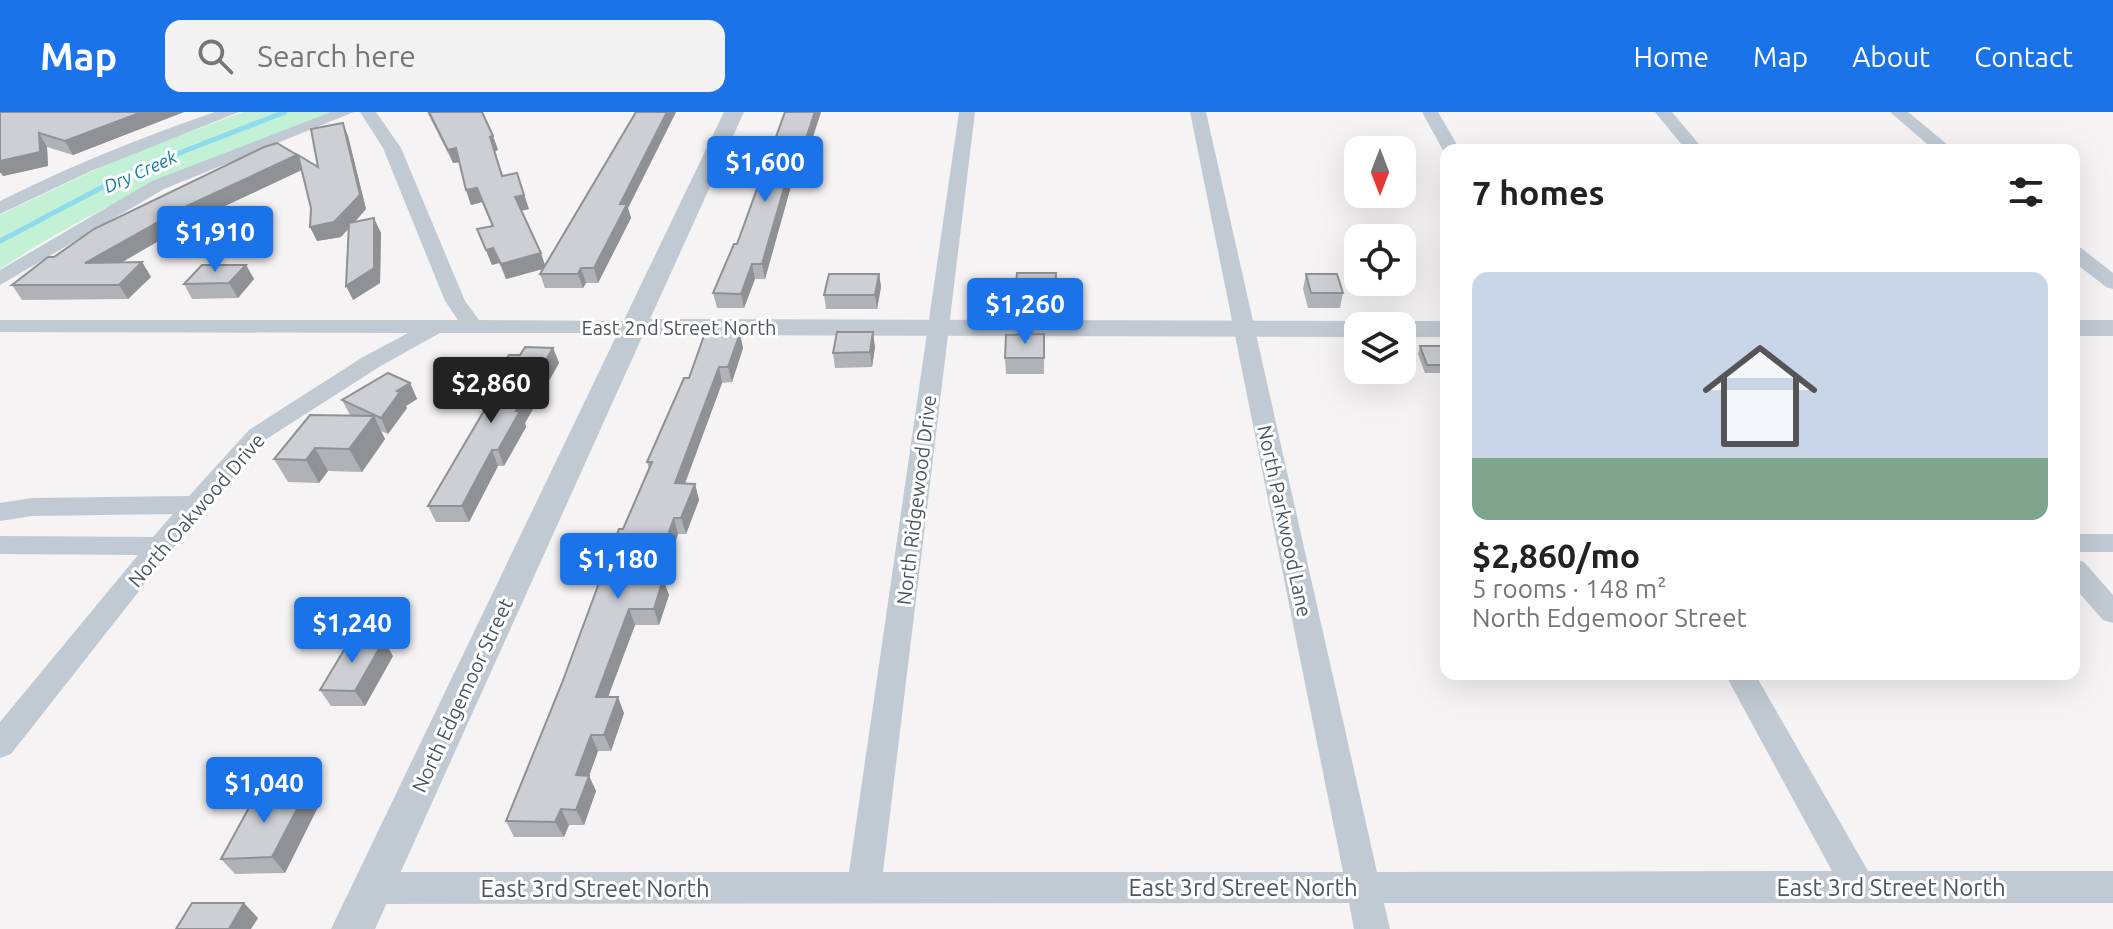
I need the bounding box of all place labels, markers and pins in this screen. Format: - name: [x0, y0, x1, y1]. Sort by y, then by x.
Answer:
- pin: $1,600: [700, 136, 830, 204]
- pin: $1,910: [150, 206, 280, 274]
- pin: $1,260: [960, 278, 1090, 346]
- pin: $2,860: [426, 357, 556, 425]
- pin: $1,180: [553, 533, 683, 601]
- pin: $1,240: [287, 597, 417, 665]
- pin: $1,040: [199, 757, 329, 825]

